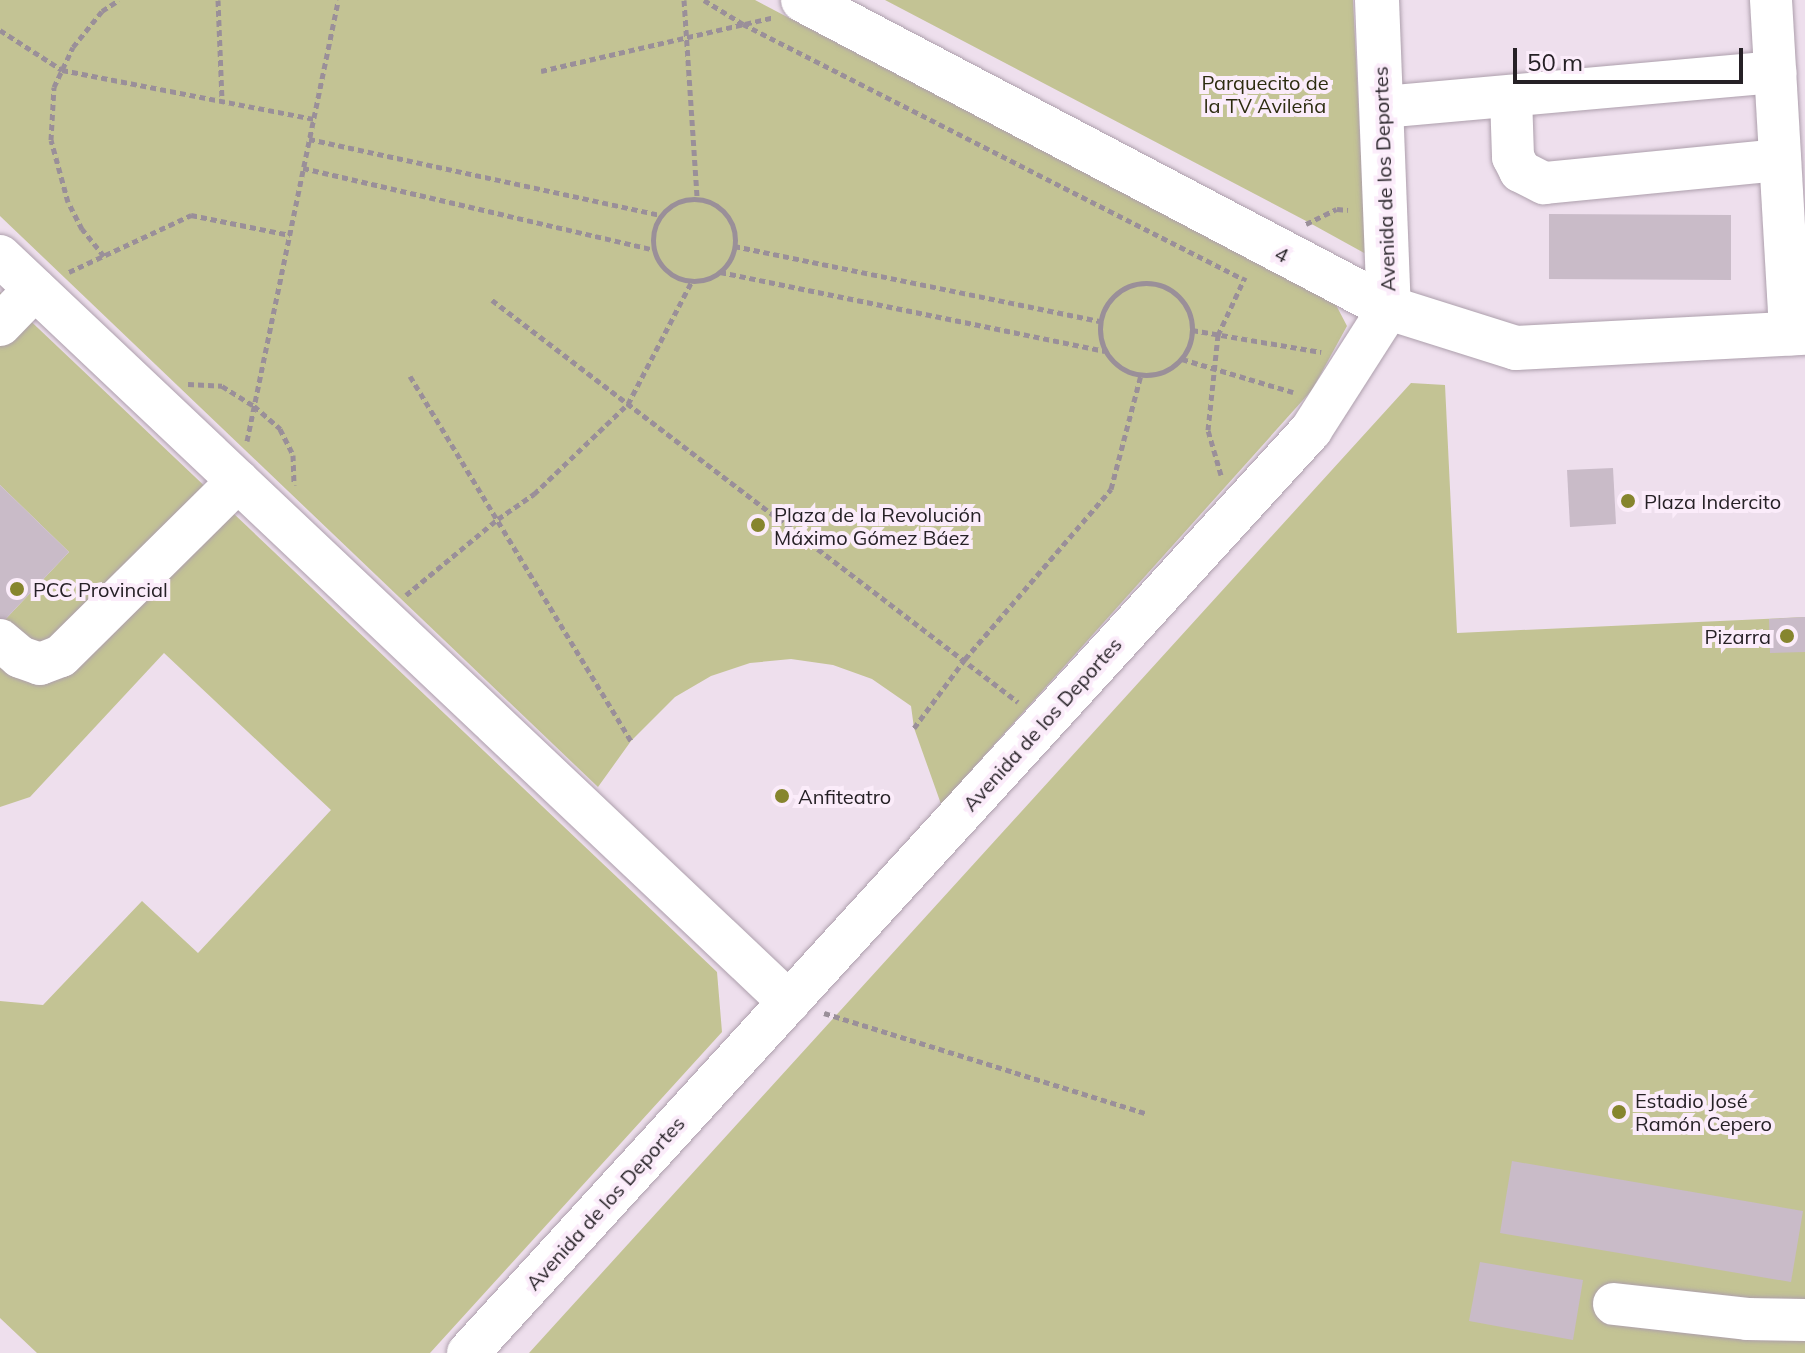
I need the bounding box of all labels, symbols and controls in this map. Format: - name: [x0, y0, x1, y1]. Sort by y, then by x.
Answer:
- scale bar: [1517, 32, 1747, 82]
- text: 50 m: [1527, 47, 1583, 77]
- street label: Avenida de los Deportes: [1368, 66, 1400, 292]
- park label: Parquecito de la TV Avileña: [1201, 70, 1329, 117]
- street label: 4: [1271, 241, 1293, 267]
- place label: Plaza Indercito: [1644, 489, 1781, 513]
- marker: Plaza Indercito: [1619, 492, 1637, 510]
- place label: Plaza de la Revolución Máximo Gómez Báez: [774, 502, 982, 549]
- marker: Plaza de la Revolución Máximo Gómez Báez: [749, 516, 767, 534]
- place label: PCC Provincial: [33, 577, 168, 601]
- marker: PCC Provincial: [8, 580, 26, 598]
- place label: Pizarra: [1705, 624, 1771, 648]
- marker: Pizarra: [1778, 627, 1796, 645]
- street label: Avenida de los Deportes: [958, 632, 1126, 816]
- place label: Anfiteatro: [798, 784, 891, 808]
- marker: Anfiteatro: [773, 787, 791, 805]
- place label: Estadio José Ramón Cepero: [1635, 1088, 1772, 1135]
- marker: Estadio José Ramón Cepero: [1610, 1103, 1628, 1121]
- street label: Avenida de los Deportes: [521, 1111, 689, 1295]

